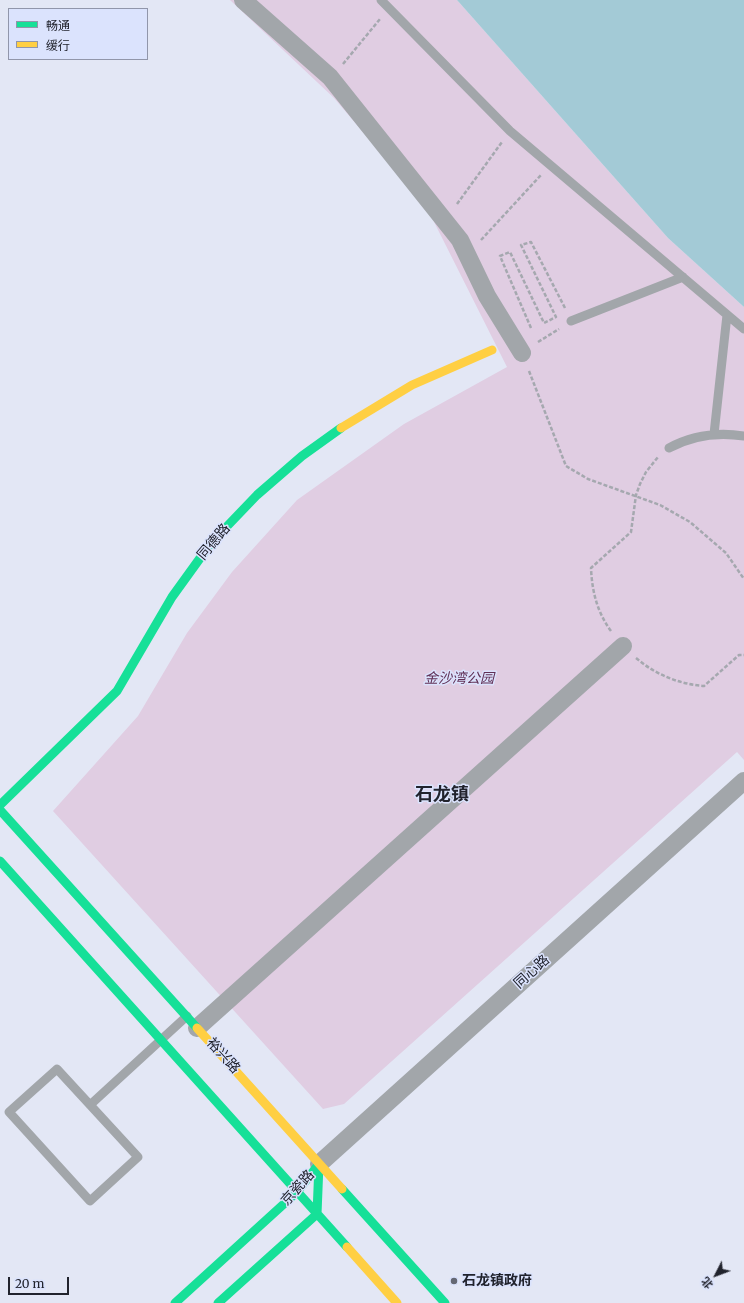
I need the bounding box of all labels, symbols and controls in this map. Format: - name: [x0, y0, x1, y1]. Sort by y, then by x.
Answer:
- legend: [8, 8, 148, 60]
- text: 畅通: [46, 18, 70, 33]
- text: 缓行: [46, 38, 70, 53]
- street label: 同德路: [194, 521, 234, 563]
- park label: 金沙湾公园: [424, 671, 494, 687]
- district label: 石龙镇: [415, 784, 469, 806]
- street label: 同心路: [511, 952, 553, 992]
- street label: 裕兴路: [203, 1035, 243, 1077]
- street label: 京瓷路: [278, 1167, 318, 1209]
- north arrow: [696, 1255, 736, 1295]
- scale bar: [10, 1269, 71, 1295]
- place label: 石龙镇政府: [462, 1273, 532, 1289]
- text: 北: [698, 1274, 716, 1292]
- text: 20 m: [15, 1276, 44, 1291]
- marker: 石龙镇政府: [449, 1276, 459, 1286]

